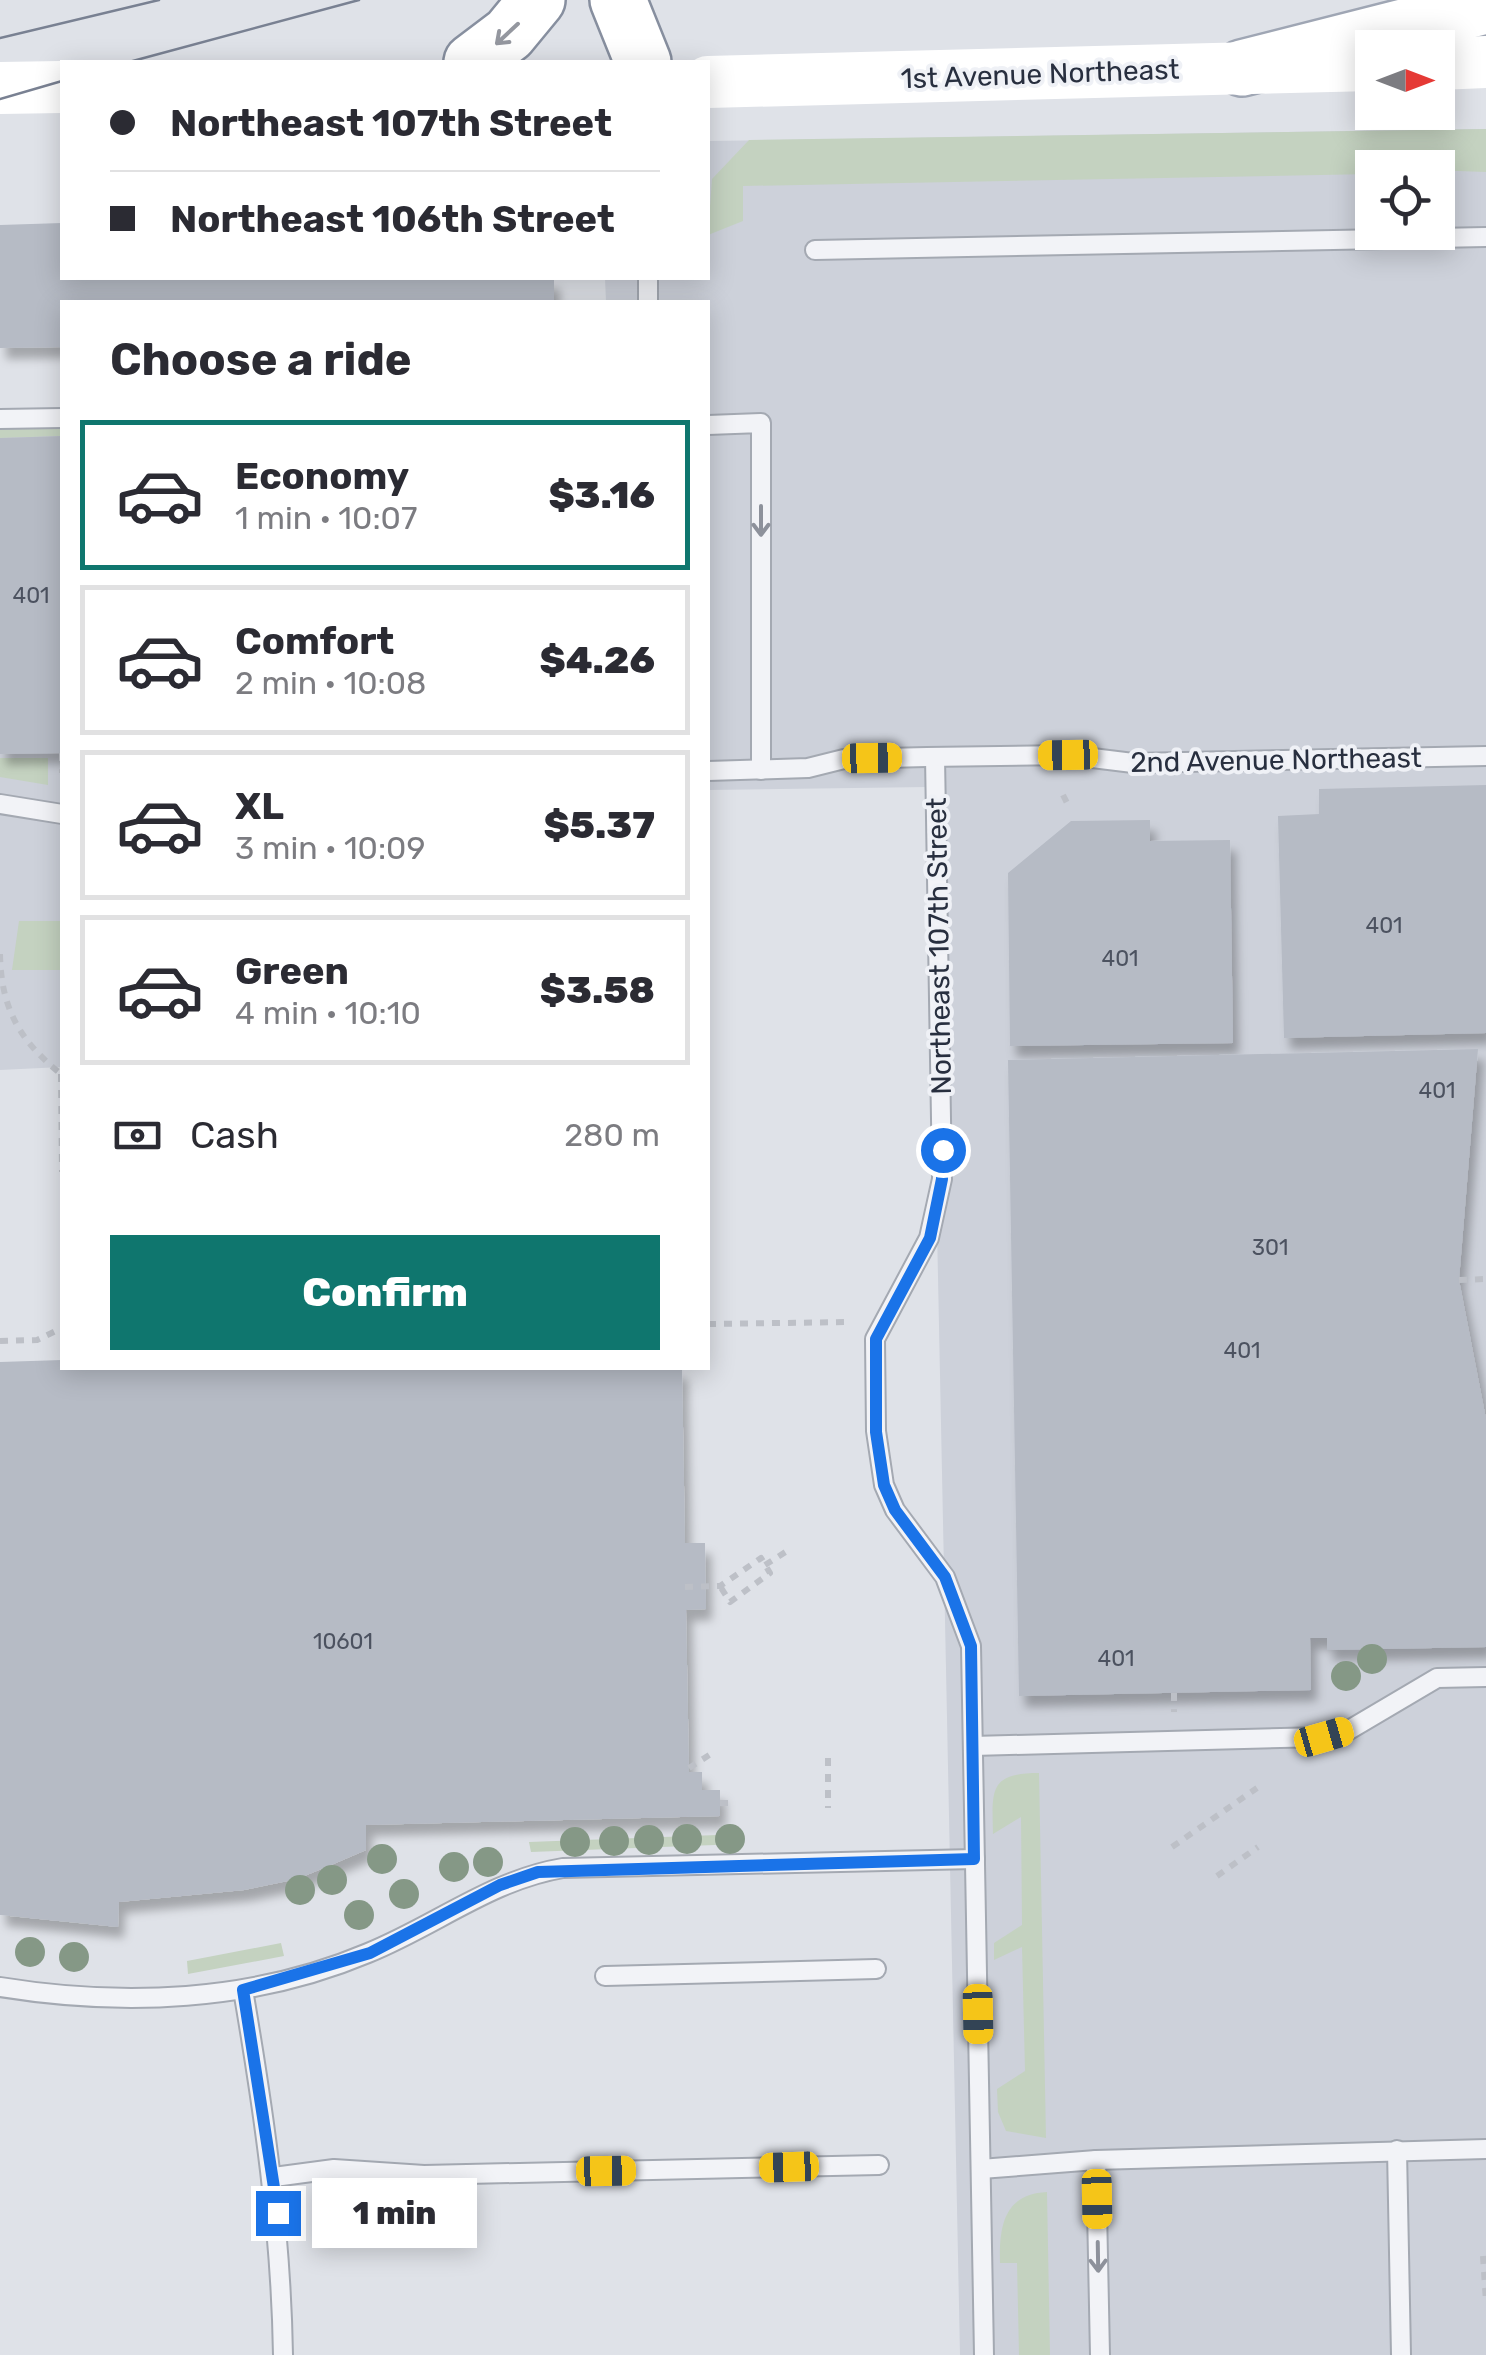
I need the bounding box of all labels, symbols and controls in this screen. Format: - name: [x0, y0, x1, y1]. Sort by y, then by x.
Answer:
- one-way arrow: [496, 22, 520, 46]
- north arrow: [1355, 30, 1455, 130]
- map controls: [1355, 30, 1455, 250]
- street label: 1st Avenue Northeast: [900, 53, 1180, 95]
- text: Northeast 107th Street: [170, 100, 612, 146]
- button: locate: [1355, 150, 1455, 250]
- text: Northeast 106th Street: [170, 196, 615, 242]
- text: Choose a ride: [110, 333, 412, 386]
- icon: car: [115, 450, 205, 540]
- text: Economy: [235, 453, 409, 499]
- text: $3.16: [548, 472, 655, 518]
- text: 1 min · 10:07: [235, 499, 417, 537]
- one-way arrow: [752, 504, 770, 536]
- house number: 401: [12, 582, 50, 609]
- icon: car: [115, 615, 205, 705]
- text: Comfort: [235, 618, 394, 664]
- text: $4.26: [539, 637, 655, 683]
- text: 2 min · 10:08: [235, 664, 426, 702]
- car: [1038, 739, 1098, 771]
- street label: 2nd Avenue Northeast: [1130, 741, 1422, 779]
- car: [842, 742, 902, 774]
- icon: car: [115, 780, 205, 870]
- text: XL: [235, 783, 284, 829]
- street label: Northeast 107th Street: [920, 797, 958, 1095]
- text: $5.37: [543, 802, 655, 848]
- text: 3 min · 10:09: [235, 829, 425, 867]
- house number: 401: [1365, 912, 1403, 939]
- icon: car: [115, 945, 205, 1035]
- house number: 401: [1101, 945, 1139, 972]
- text: Green: [235, 948, 349, 994]
- text: $3.58: [540, 967, 655, 1013]
- text: 4 min · 10:10: [235, 994, 421, 1032]
- house number: 401: [1418, 1077, 1456, 1104]
- icon: cash: [110, 1108, 165, 1163]
- text: Cash: [190, 1112, 279, 1158]
- text: 280 m: [564, 1116, 660, 1154]
- route start: [921, 1128, 966, 1173]
- house number: 301: [1252, 1234, 1288, 1261]
- button: Confirm: [110, 1235, 660, 1350]
- house number: 401: [1223, 1337, 1261, 1364]
- house number: 10601: [313, 1628, 373, 1655]
- house number: 401: [1097, 1645, 1135, 1672]
- car: [1291, 1714, 1357, 1760]
- car: [962, 1984, 994, 2044]
- car: [758, 2151, 820, 2183]
- car: [576, 2155, 636, 2187]
- car: [1081, 2169, 1113, 2229]
- callout: 1 min: [313, 2178, 478, 2248]
- route end: [256, 2191, 301, 2236]
- text: 1 min: [353, 2194, 436, 2232]
- one-way arrow: [1088, 2241, 1107, 2273]

